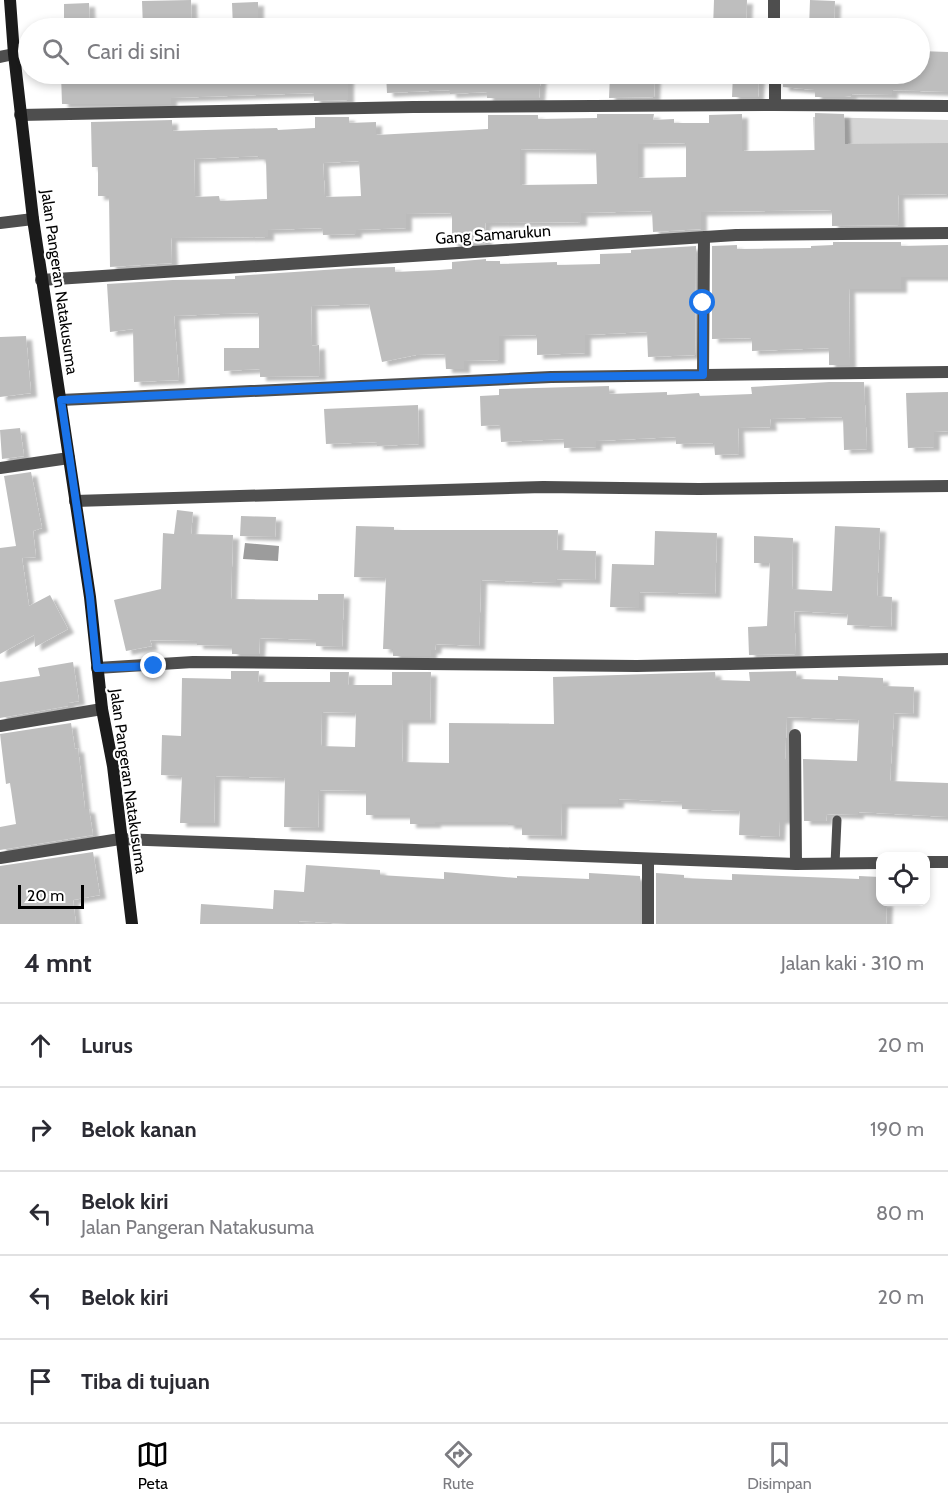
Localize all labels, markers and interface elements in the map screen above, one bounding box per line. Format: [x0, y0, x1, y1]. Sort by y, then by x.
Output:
search box [18, 18, 930, 84]
icon: search [39, 35, 72, 68]
text: Cari di sini [87, 38, 180, 65]
street label: Jalan Pangeran Natakusuma [37, 187, 82, 376]
street label: Gang Samarukun [435, 221, 551, 248]
route start [689, 289, 715, 315]
route end [140, 652, 166, 678]
street label: Jalan Pangeran Natakusuma [106, 686, 151, 875]
map controls [876, 852, 930, 906]
button: locate [876, 852, 930, 906]
scale bar [18, 882, 84, 910]
text: 20 m [27, 886, 64, 905]
text: 4 mnt [24, 947, 92, 979]
text: Jalan kaki · 310 m [781, 951, 924, 975]
icon: ahead [24, 1029, 57, 1062]
text: Lurus [81, 1032, 133, 1059]
text: 20 m [878, 1033, 924, 1057]
icon: right [24, 1113, 57, 1146]
text: Belok kanan [81, 1116, 197, 1143]
text: 190 m [870, 1117, 924, 1141]
text: Belok kiri [81, 1188, 168, 1215]
icon: left [24, 1197, 57, 1230]
text: 80 m [876, 1201, 924, 1225]
text: Jalan Pangeran Natakusuma [81, 1215, 314, 1239]
icon: left [24, 1281, 57, 1314]
text: Belok kiri [81, 1284, 168, 1311]
text: 20 m [878, 1285, 924, 1309]
icon: arrive [24, 1365, 57, 1398]
text: Tiba di tujuan [81, 1368, 210, 1395]
tab: Peta [136, 1438, 169, 1493]
tab: Rute [442, 1438, 475, 1493]
tab: Disimpan [747, 1438, 812, 1493]

